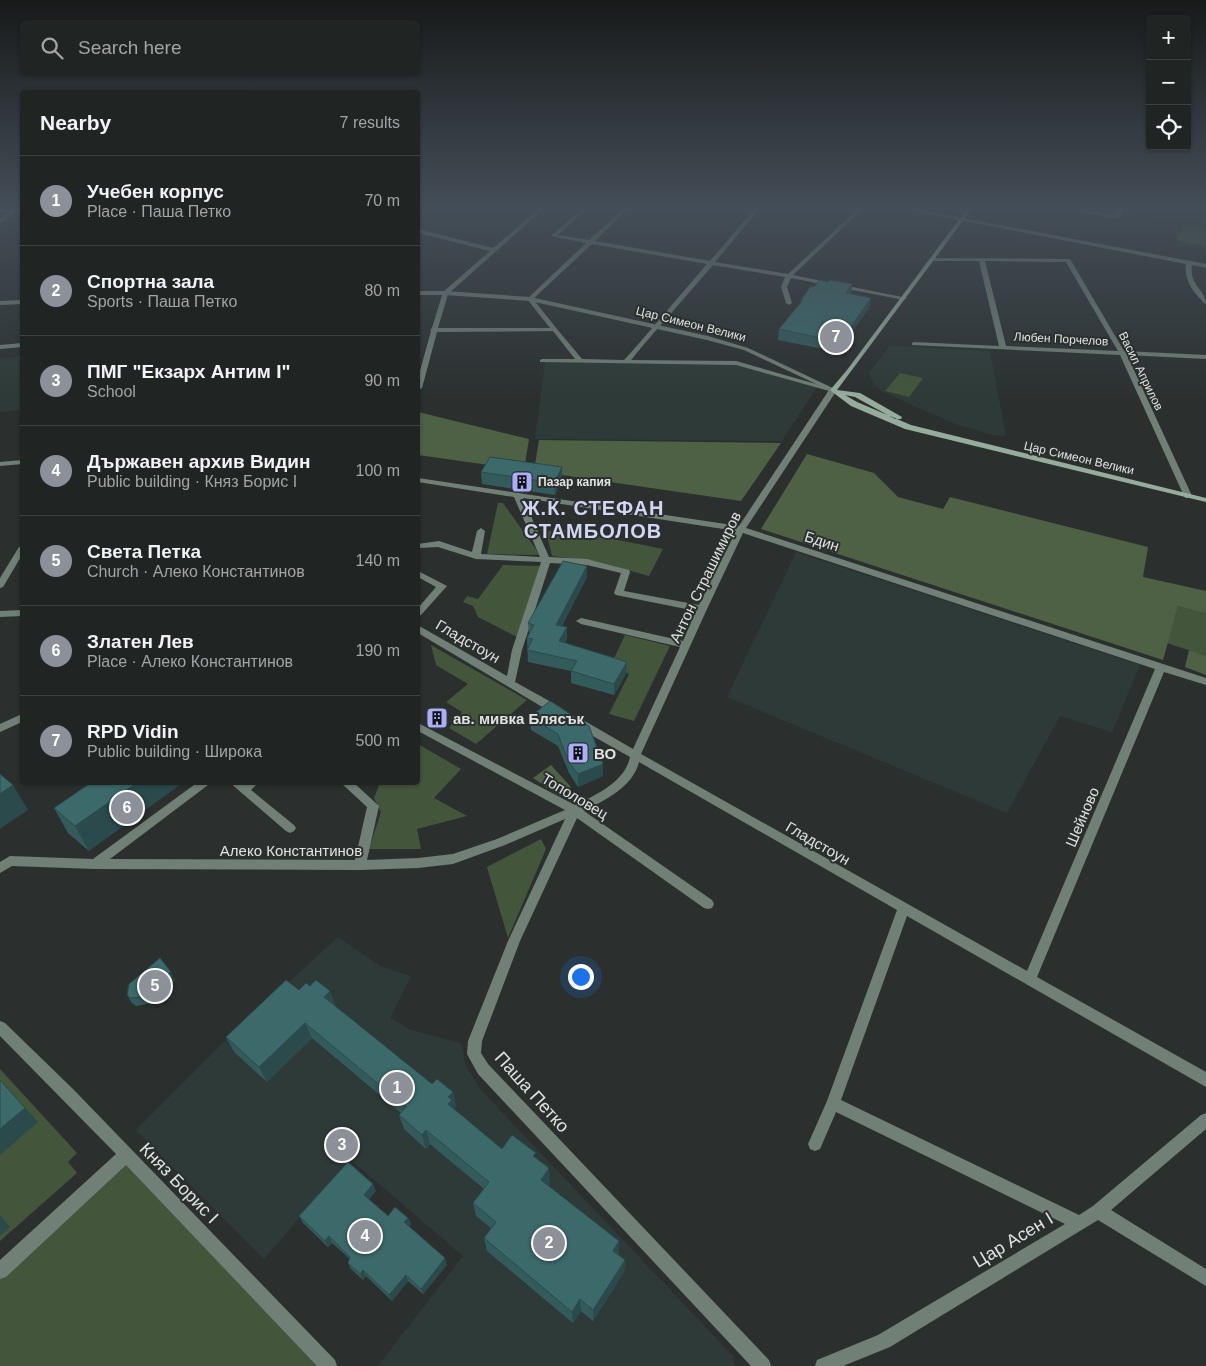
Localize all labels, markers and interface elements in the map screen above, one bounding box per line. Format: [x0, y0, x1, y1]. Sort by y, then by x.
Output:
map controls [1146, 15, 1191, 150]
button: + [1146, 15, 1191, 60]
search box [20, 20, 420, 75]
icon: search [38, 34, 66, 62]
text: Search here [78, 37, 182, 58]
button: − [1146, 60, 1191, 105]
button: locate [1146, 105, 1191, 150]
text: Nearby [40, 111, 111, 134]
text: 7 results [340, 114, 400, 131]
text: Учебен корпус [87, 181, 224, 202]
text: 1 [52, 192, 60, 209]
text: 70 m [364, 192, 400, 209]
text: Place · Паша Петко [87, 203, 231, 220]
text: Спортна зала [87, 271, 214, 292]
text: 2 [52, 282, 60, 299]
text: 80 m [364, 282, 400, 299]
text: Sports · Паша Петко [87, 293, 237, 310]
street label: Цар Симеон Велики [635, 304, 747, 344]
pin: 7 [820, 318, 852, 356]
street label: Васил Априлов [1116, 329, 1166, 413]
street label: Любен Порчелов [1013, 330, 1109, 348]
text: ПМГ "Екзарх Антим I" [87, 361, 291, 382]
text: 3 [52, 372, 60, 389]
text: 90 m [364, 372, 400, 389]
text: School [87, 383, 136, 400]
street label: Цар Симеон Велики [1023, 439, 1135, 477]
text: Държавен архив Видин [87, 451, 311, 472]
text: 4 [52, 462, 60, 479]
text: 100 m [356, 462, 400, 479]
building icon: Пазар капия [510, 470, 534, 494]
text: Public building · Княз Борис I [87, 473, 297, 490]
place label: Пазар капия [538, 475, 611, 489]
district label: Ж.К. СТЕФАН СТАМБОЛОВ [521, 497, 664, 542]
street label: Антон Страшимиров [666, 509, 744, 645]
street label: Бдин [803, 527, 841, 555]
text: Света Петка [87, 541, 201, 562]
text: 5 [52, 552, 60, 569]
text: 140 m [356, 552, 400, 569]
text: Church · Алеко Константинов [87, 563, 305, 580]
street label: Гладстоун [433, 616, 503, 666]
text: Златен Лев [87, 631, 194, 652]
text: 6 [52, 642, 60, 659]
text: 190 m [356, 642, 400, 659]
text: Place · Алеко Константинов [87, 653, 293, 670]
building icon: ав. мивка Блясък [425, 706, 449, 730]
place label: ав. мивка Блясък [453, 710, 585, 727]
text: RPD Vidin [87, 721, 179, 742]
text: 7 [52, 732, 60, 749]
text: 500 m [356, 732, 400, 749]
building icon: ВО [566, 741, 590, 765]
text: Public building · Широка [87, 743, 262, 760]
place label: ВО [594, 745, 616, 762]
street label: Тополовец [539, 770, 612, 823]
street label: Шейново [1062, 785, 1102, 849]
pin: 6 [111, 789, 143, 827]
street label: Гладстоун [783, 818, 853, 868]
street label: Алеко Константинов [220, 842, 362, 859]
your location [568, 964, 594, 990]
pin: 5 [139, 967, 171, 1005]
street label: Паша Петко [491, 1048, 573, 1136]
pin: 1 [381, 1069, 413, 1107]
pin: 3 [326, 1126, 358, 1164]
street label: Княз Борис I [136, 1139, 222, 1227]
street label: Цар Асен I [969, 1208, 1057, 1272]
pin: 4 [349, 1217, 381, 1255]
pin: 2 [533, 1224, 565, 1262]

